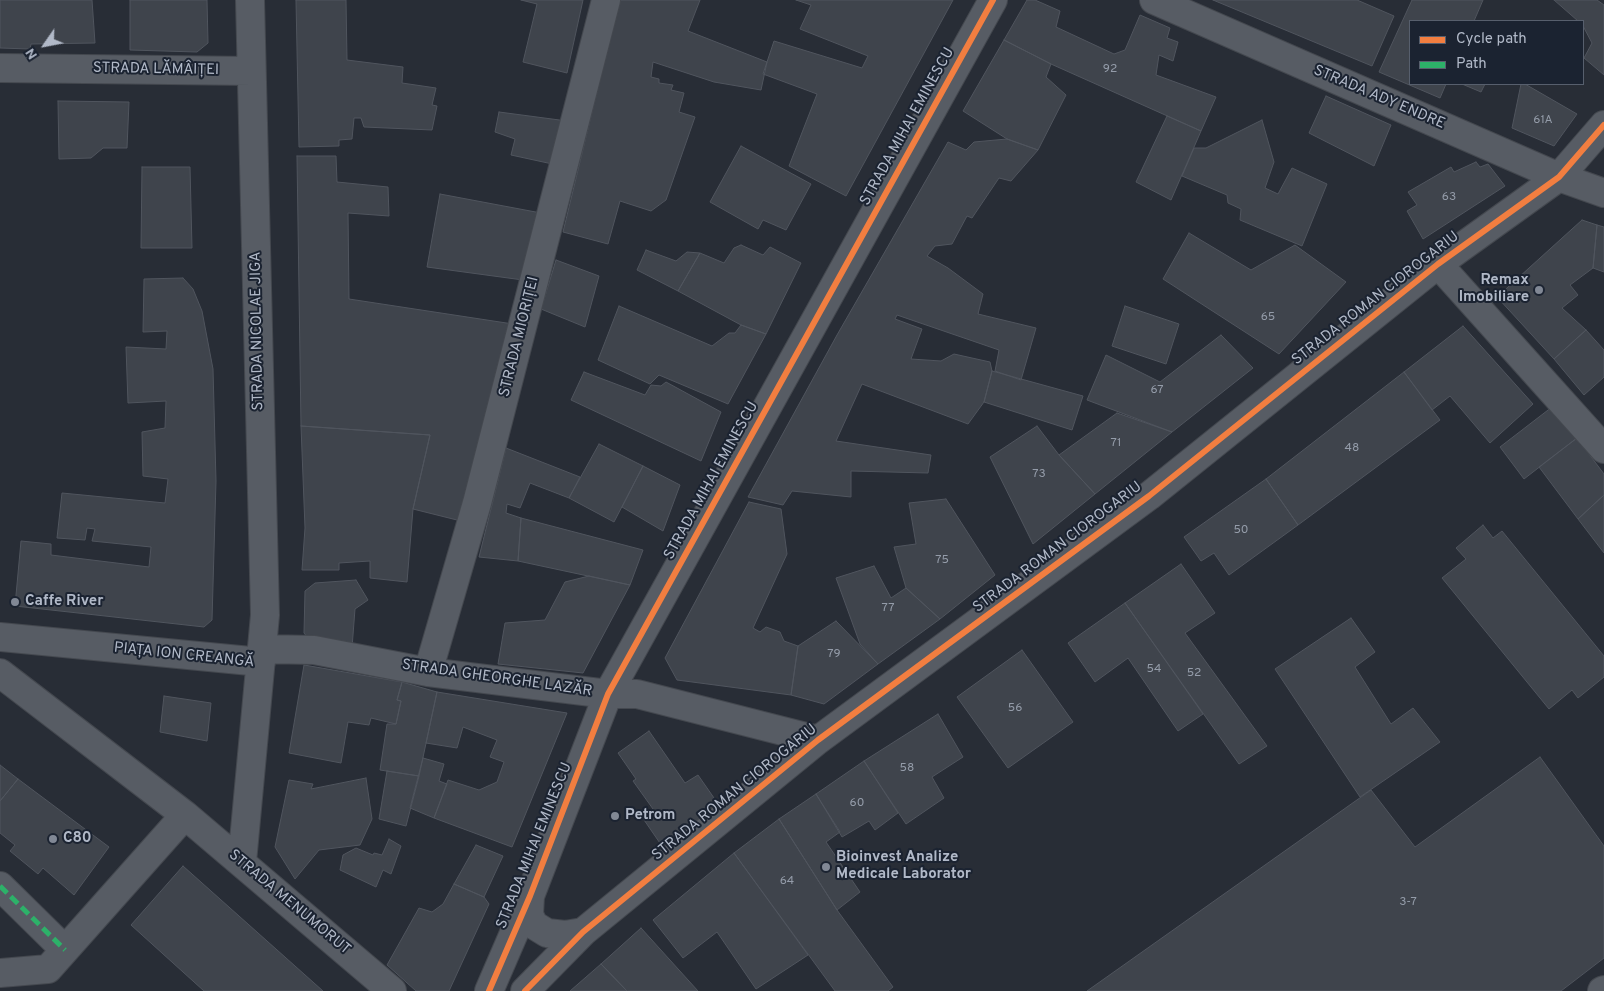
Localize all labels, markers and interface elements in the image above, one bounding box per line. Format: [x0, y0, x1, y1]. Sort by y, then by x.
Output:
north arrow [20, 20, 70, 70]
legend [1409, 20, 1584, 85]
text: Cycle path [1456, 30, 1527, 49]
text: N [22, 45, 42, 62]
street label: STRADA MIHAI EMINESCU [857, 45, 959, 209]
text: Path [1456, 55, 1487, 74]
street label: STRADA LĂMÂIȚEI [93, 60, 219, 80]
street label: STRADA ADY ENDRE [1310, 62, 1448, 134]
house number: 92 [1103, 63, 1117, 77]
house number: 61A [1533, 114, 1553, 128]
house number: 63 [1442, 191, 1456, 205]
street label: STRADA ROMAN CIOROGARIU [1289, 228, 1463, 370]
street label: STRADA NICOLAE JIGA [248, 251, 268, 411]
place label: Remax Imobiliare [1459, 272, 1529, 307]
street label: STRADA MIORIȚEI [496, 275, 544, 399]
marker: Remax Imobiliare [1533, 284, 1545, 296]
house number: 65 [1261, 311, 1275, 325]
house number: 67 [1150, 384, 1164, 398]
street label: STRADA MIHAI EMINESCU [661, 399, 763, 563]
house number: 71 [1111, 437, 1121, 451]
house number: 48 [1345, 442, 1359, 456]
house number: 73 [1032, 468, 1046, 482]
street label: STRADA ROMAN CIOROGARIU [970, 479, 1146, 617]
house number: 50 [1233, 524, 1249, 538]
house number: 75 [935, 554, 949, 568]
place label: Caffe River [25, 593, 104, 611]
marker: Caffe River [9, 596, 21, 608]
house number: 77 [882, 602, 894, 616]
street label: PIAȚA ION CREANGĂ [113, 640, 255, 672]
house number: 79 [827, 648, 841, 662]
street label: STRADA GHEORGHE LAZĂR [401, 657, 593, 701]
house number: 54 [1146, 663, 1162, 677]
house number: 52 [1187, 667, 1201, 681]
house number: 56 [1008, 702, 1022, 716]
street label: STRADA ROMAN CIOROGARIU [649, 721, 821, 865]
street label: STRADA MIHAI EMINESCU [493, 760, 577, 932]
house number: 58 [900, 762, 914, 776]
house number: 60 [850, 797, 864, 811]
place label: Petrom [625, 807, 675, 825]
marker: Petrom [609, 810, 621, 822]
place label: C80 [63, 830, 92, 848]
marker: C80 [47, 833, 59, 845]
street label: STRADA MENUMORUT [224, 847, 354, 959]
place label: Bioinvest Analize Medicale Laborator [836, 849, 971, 884]
marker: Bioinvest Analize Medicale Laborator [820, 861, 832, 873]
house number: 64 [780, 875, 794, 889]
house number: 3-7 [1399, 896, 1417, 910]

